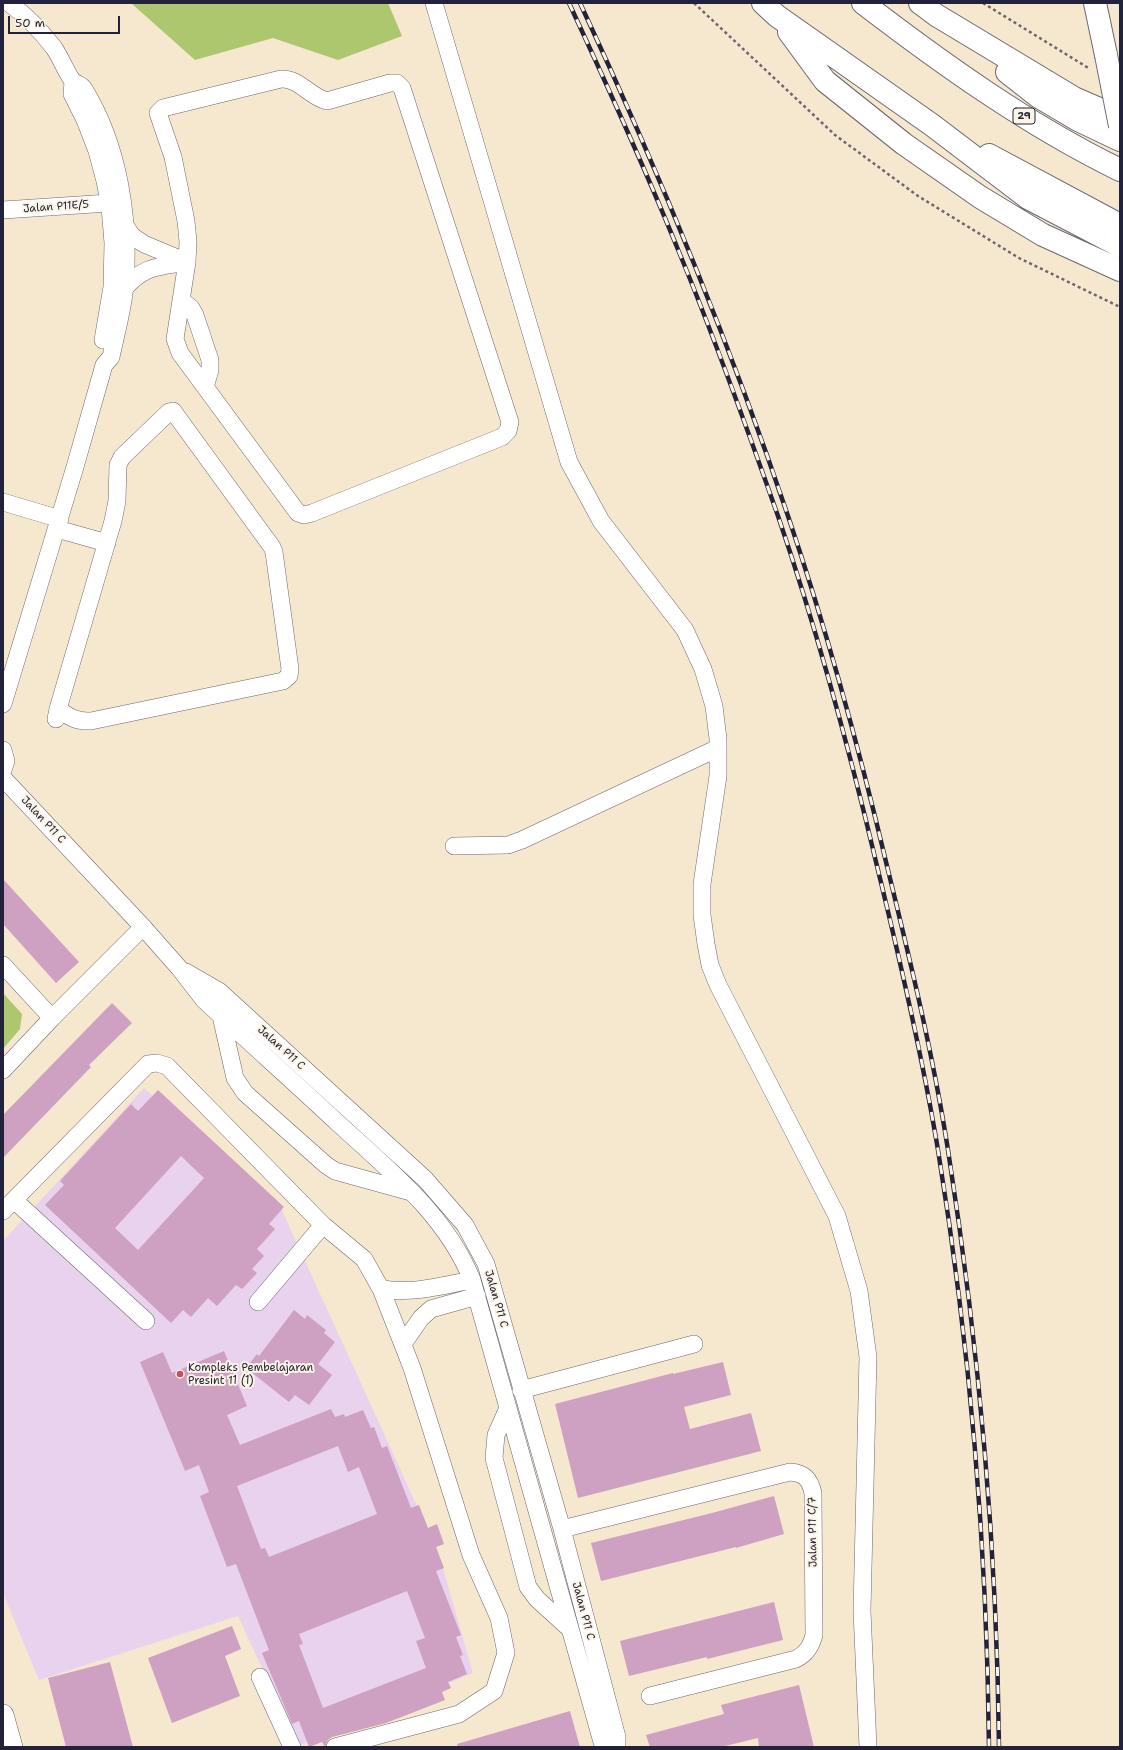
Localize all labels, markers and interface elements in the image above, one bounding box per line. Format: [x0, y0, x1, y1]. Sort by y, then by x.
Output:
scale bar [10, 8, 122, 34]
text: 50 m [15, 15, 45, 31]
road number: 29 [1013, 108, 1035, 124]
street label: Jalan P11E/5 [22, 198, 90, 216]
street label: Jalan P11 C [18, 794, 68, 846]
street label: Jalan P11 C [255, 1023, 307, 1073]
street label: Jalan P11 C [481, 1269, 511, 1329]
place label: Kompleks Pembelajaran Presint 11 (1) [188, 1361, 313, 1387]
marker: Kompleks Pembelajaran Presint 11 (1) [175, 1369, 185, 1379]
street label: Jalan P11 C/7 [806, 1496, 820, 1568]
street label: Jalan P11 C [569, 1581, 597, 1641]

